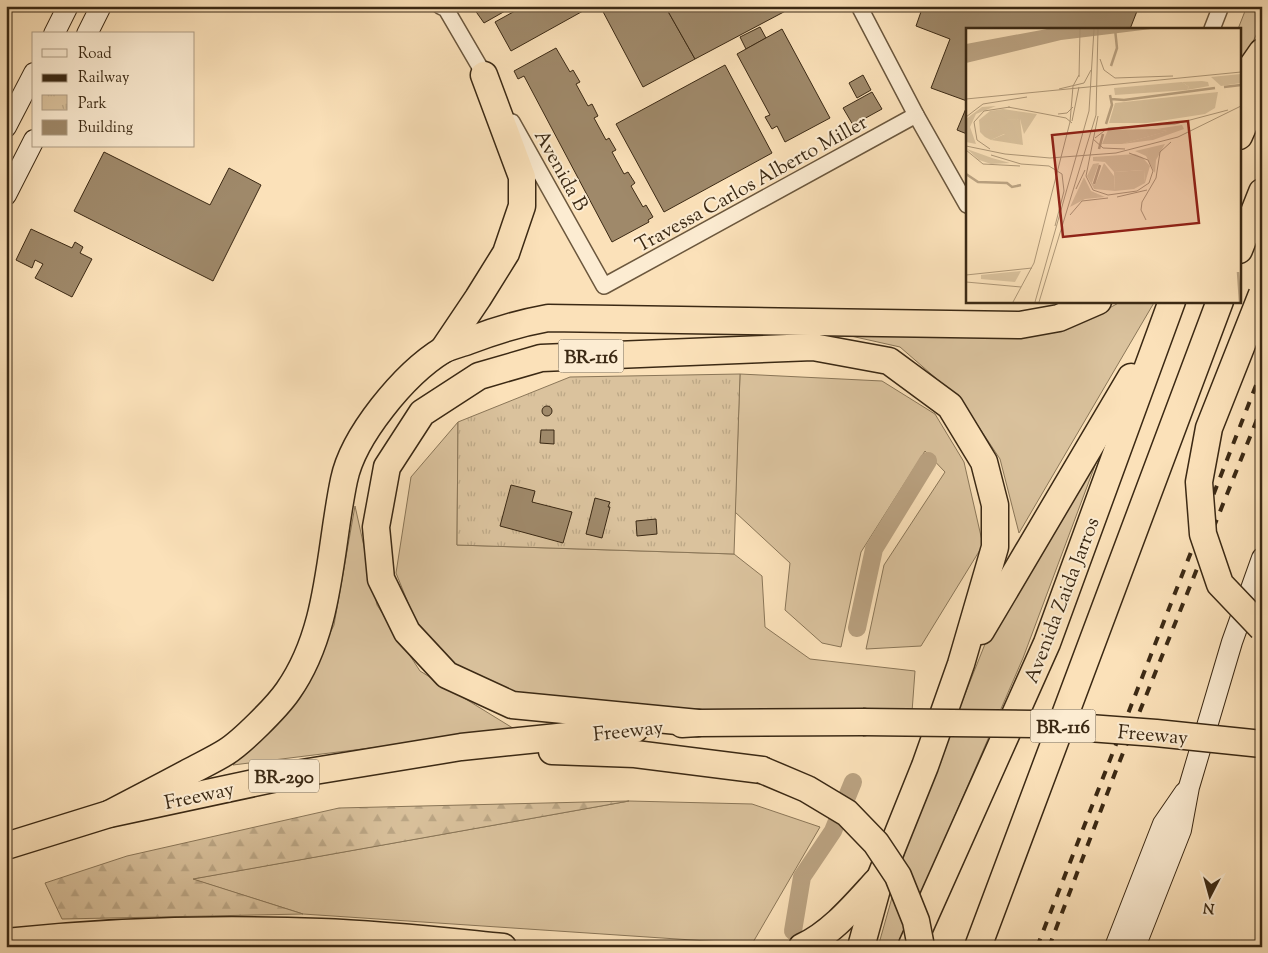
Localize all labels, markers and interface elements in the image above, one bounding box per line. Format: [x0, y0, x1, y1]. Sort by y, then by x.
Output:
inset map [966, 28, 1240, 302]
legend [32, 32, 195, 148]
text: Road [78, 44, 112, 65]
text: Railway [78, 68, 130, 89]
text: Park [78, 94, 107, 115]
street label: Travessa Carlos Alberto Miller [631, 109, 874, 261]
text: Building [78, 118, 133, 139]
street label: Avenida B [526, 125, 594, 218]
road number: BR-116 [558, 340, 624, 372]
street label: Avenida Zaida Jarros [1018, 513, 1108, 688]
road number: BR-116 [1030, 709, 1096, 742]
street label: Freeway [592, 714, 665, 751]
street label: Freeway [1116, 719, 1189, 754]
road number: BR-290 [249, 759, 319, 792]
street label: Freeway [162, 776, 237, 819]
north arrow [1186, 870, 1236, 920]
text: N [1202, 896, 1215, 917]

